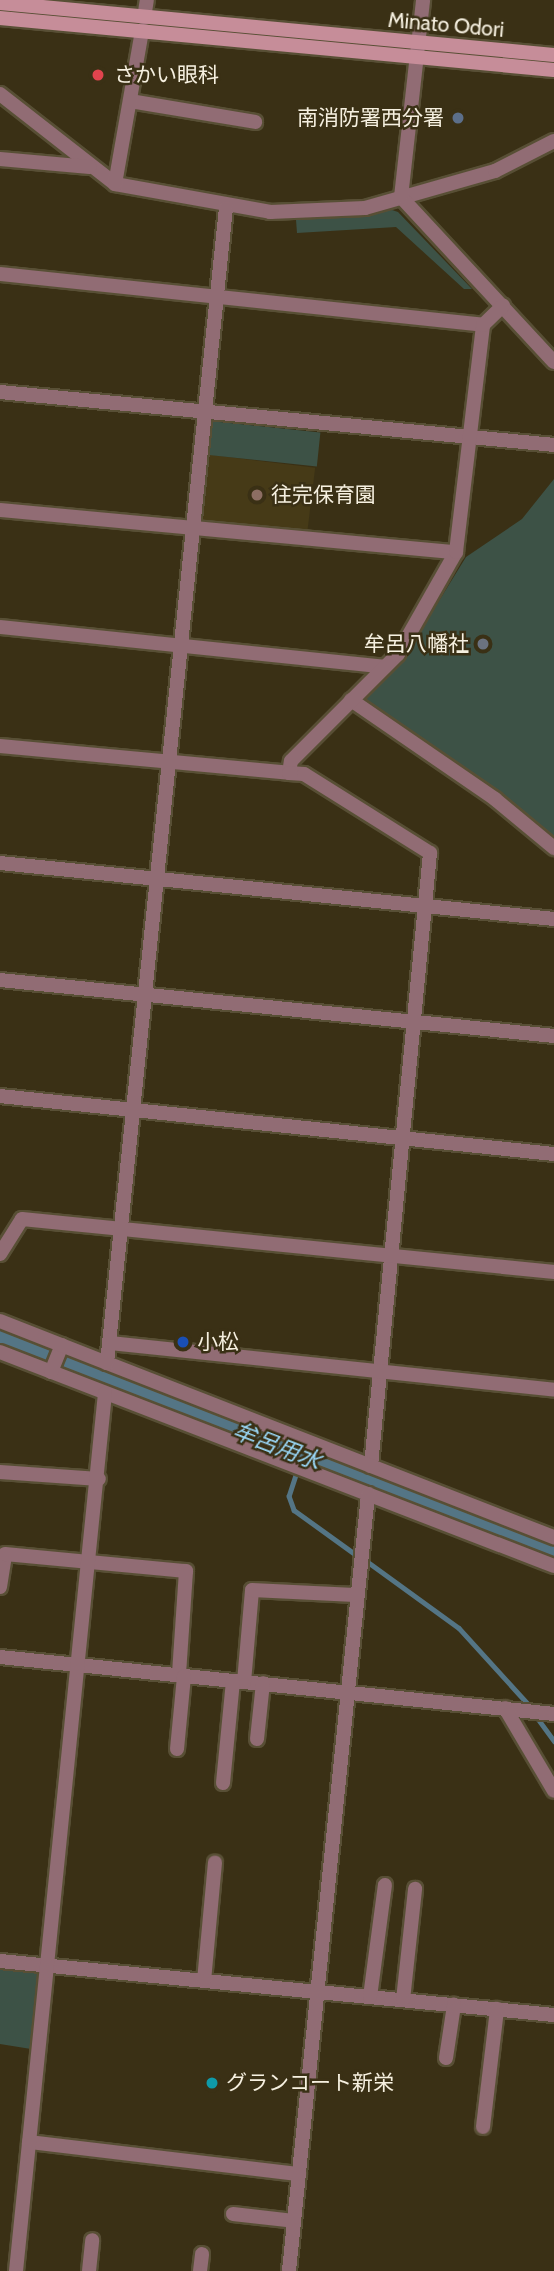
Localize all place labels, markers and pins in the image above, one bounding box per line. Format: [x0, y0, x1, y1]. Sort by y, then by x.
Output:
place label: さかい眼科 [114, 62, 219, 88]
marker: さかい眼科 [88, 65, 108, 85]
place label: 南消防署西分署 [297, 105, 444, 131]
marker: 南消防署西分署 [450, 110, 466, 126]
place label: 往完保育園 [271, 482, 376, 508]
marker: 往完保育園 [249, 487, 265, 503]
place label: 牟呂八幡社 [364, 631, 469, 657]
marker: 牟呂八幡社 [475, 636, 491, 652]
place label: 小松 [197, 1329, 239, 1355]
marker: 小松 [175, 1334, 191, 1350]
place label: グランコート新栄 [226, 2070, 394, 2096]
marker: グランコート新栄 [204, 2075, 220, 2091]

